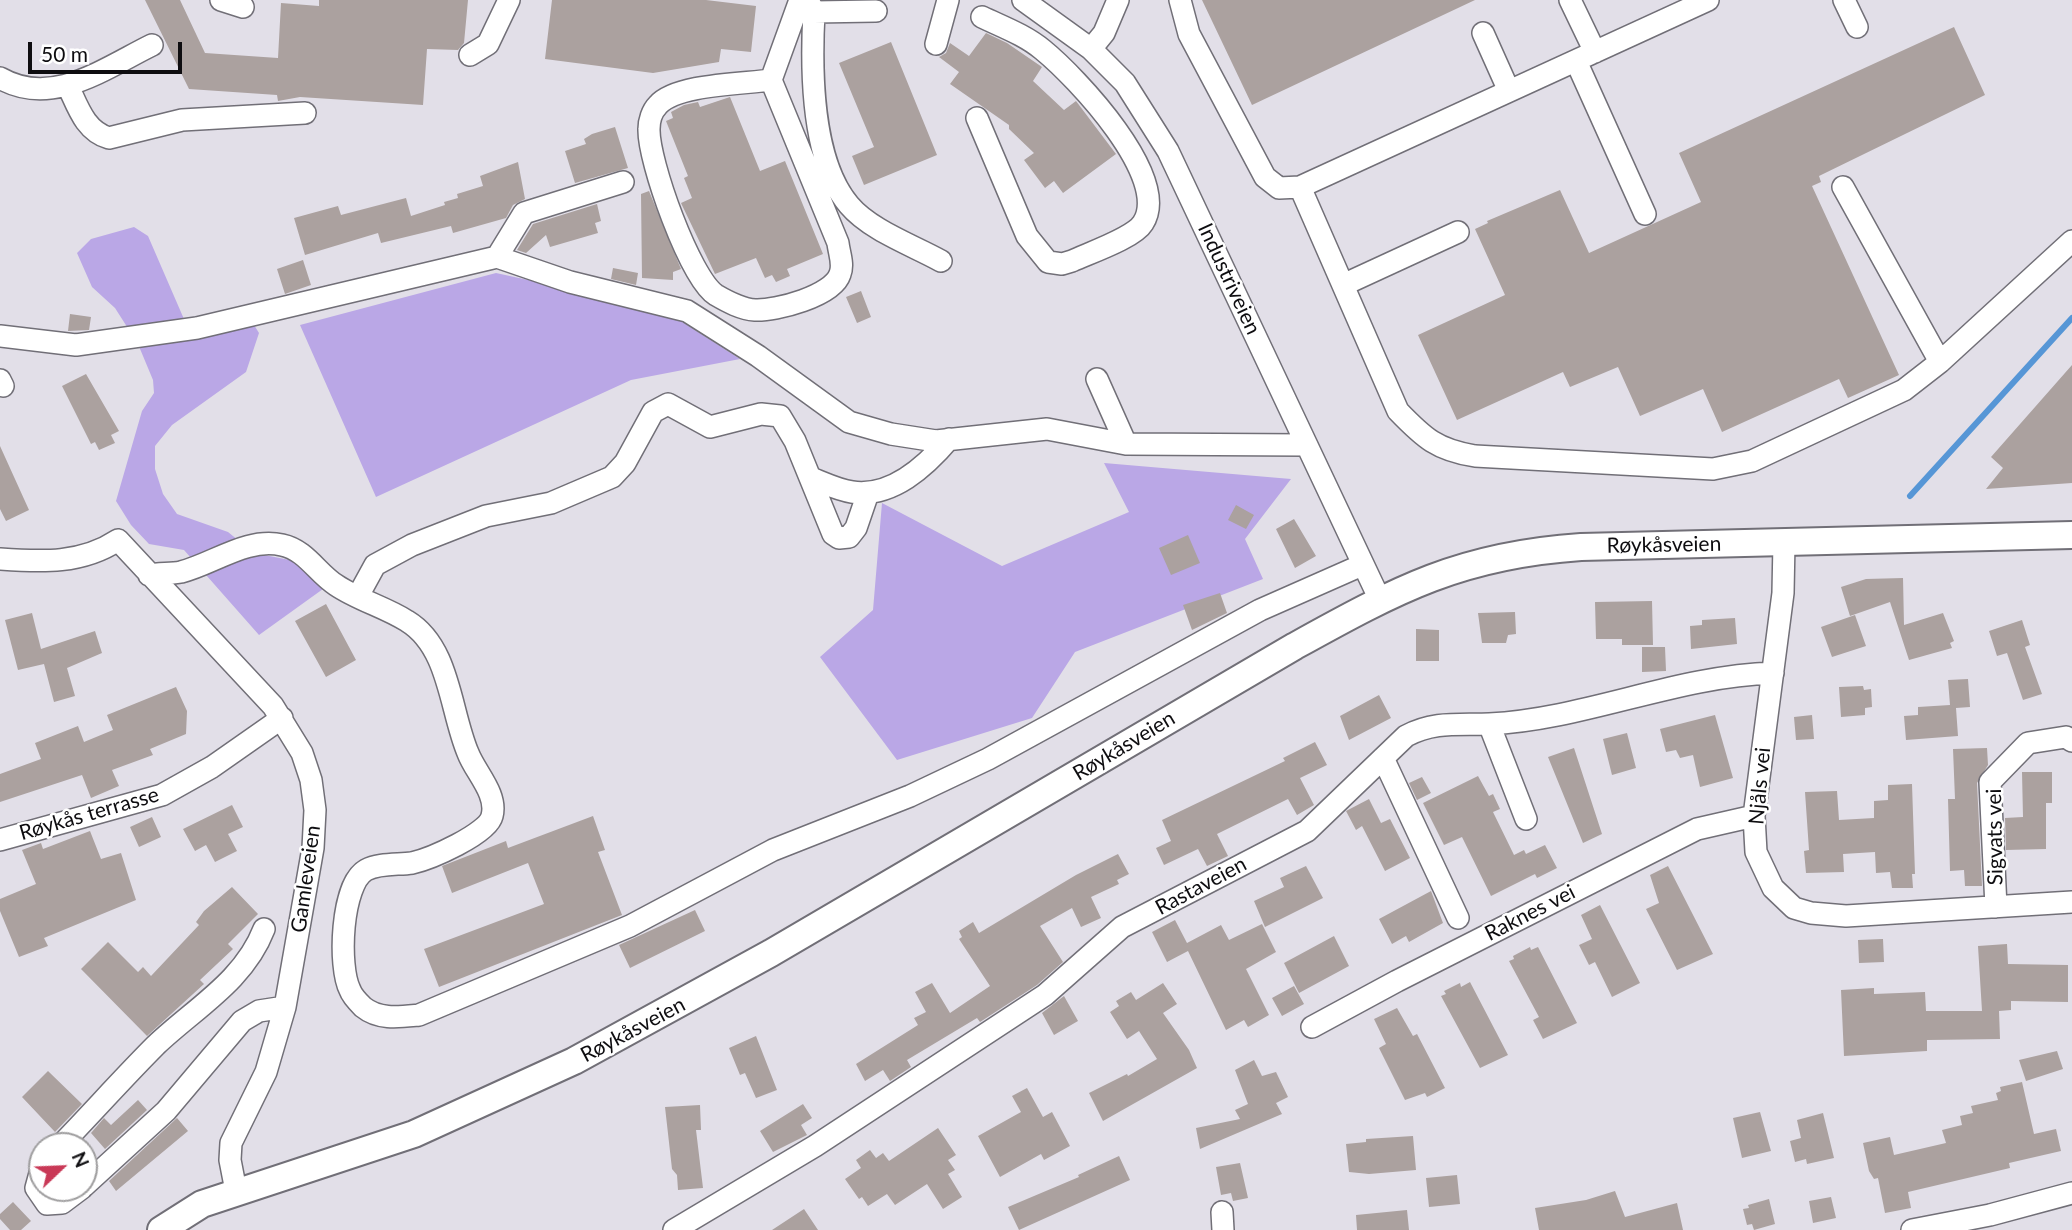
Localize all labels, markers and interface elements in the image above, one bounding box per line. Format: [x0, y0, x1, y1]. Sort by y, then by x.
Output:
scale bar [32, 28, 186, 72]
text: 50 m [41, 41, 88, 66]
street label: Industriveien [1192, 219, 1266, 339]
street label: Røykåsveien [1607, 531, 1721, 559]
street label: Røykåsveien [1068, 706, 1180, 786]
street label: Njåls vei [1744, 746, 1776, 826]
street label: Røykås terrasse [16, 782, 162, 846]
street label: Sigvats vei [1982, 788, 2008, 886]
street label: Gamleveien [286, 824, 326, 934]
street label: Rastaveien [1151, 851, 1251, 921]
street label: Raknes vei [1481, 880, 1579, 946]
street label: Røykåsveien [577, 992, 689, 1068]
north arrow [28, 1132, 98, 1202]
text: N [68, 1148, 94, 1171]

